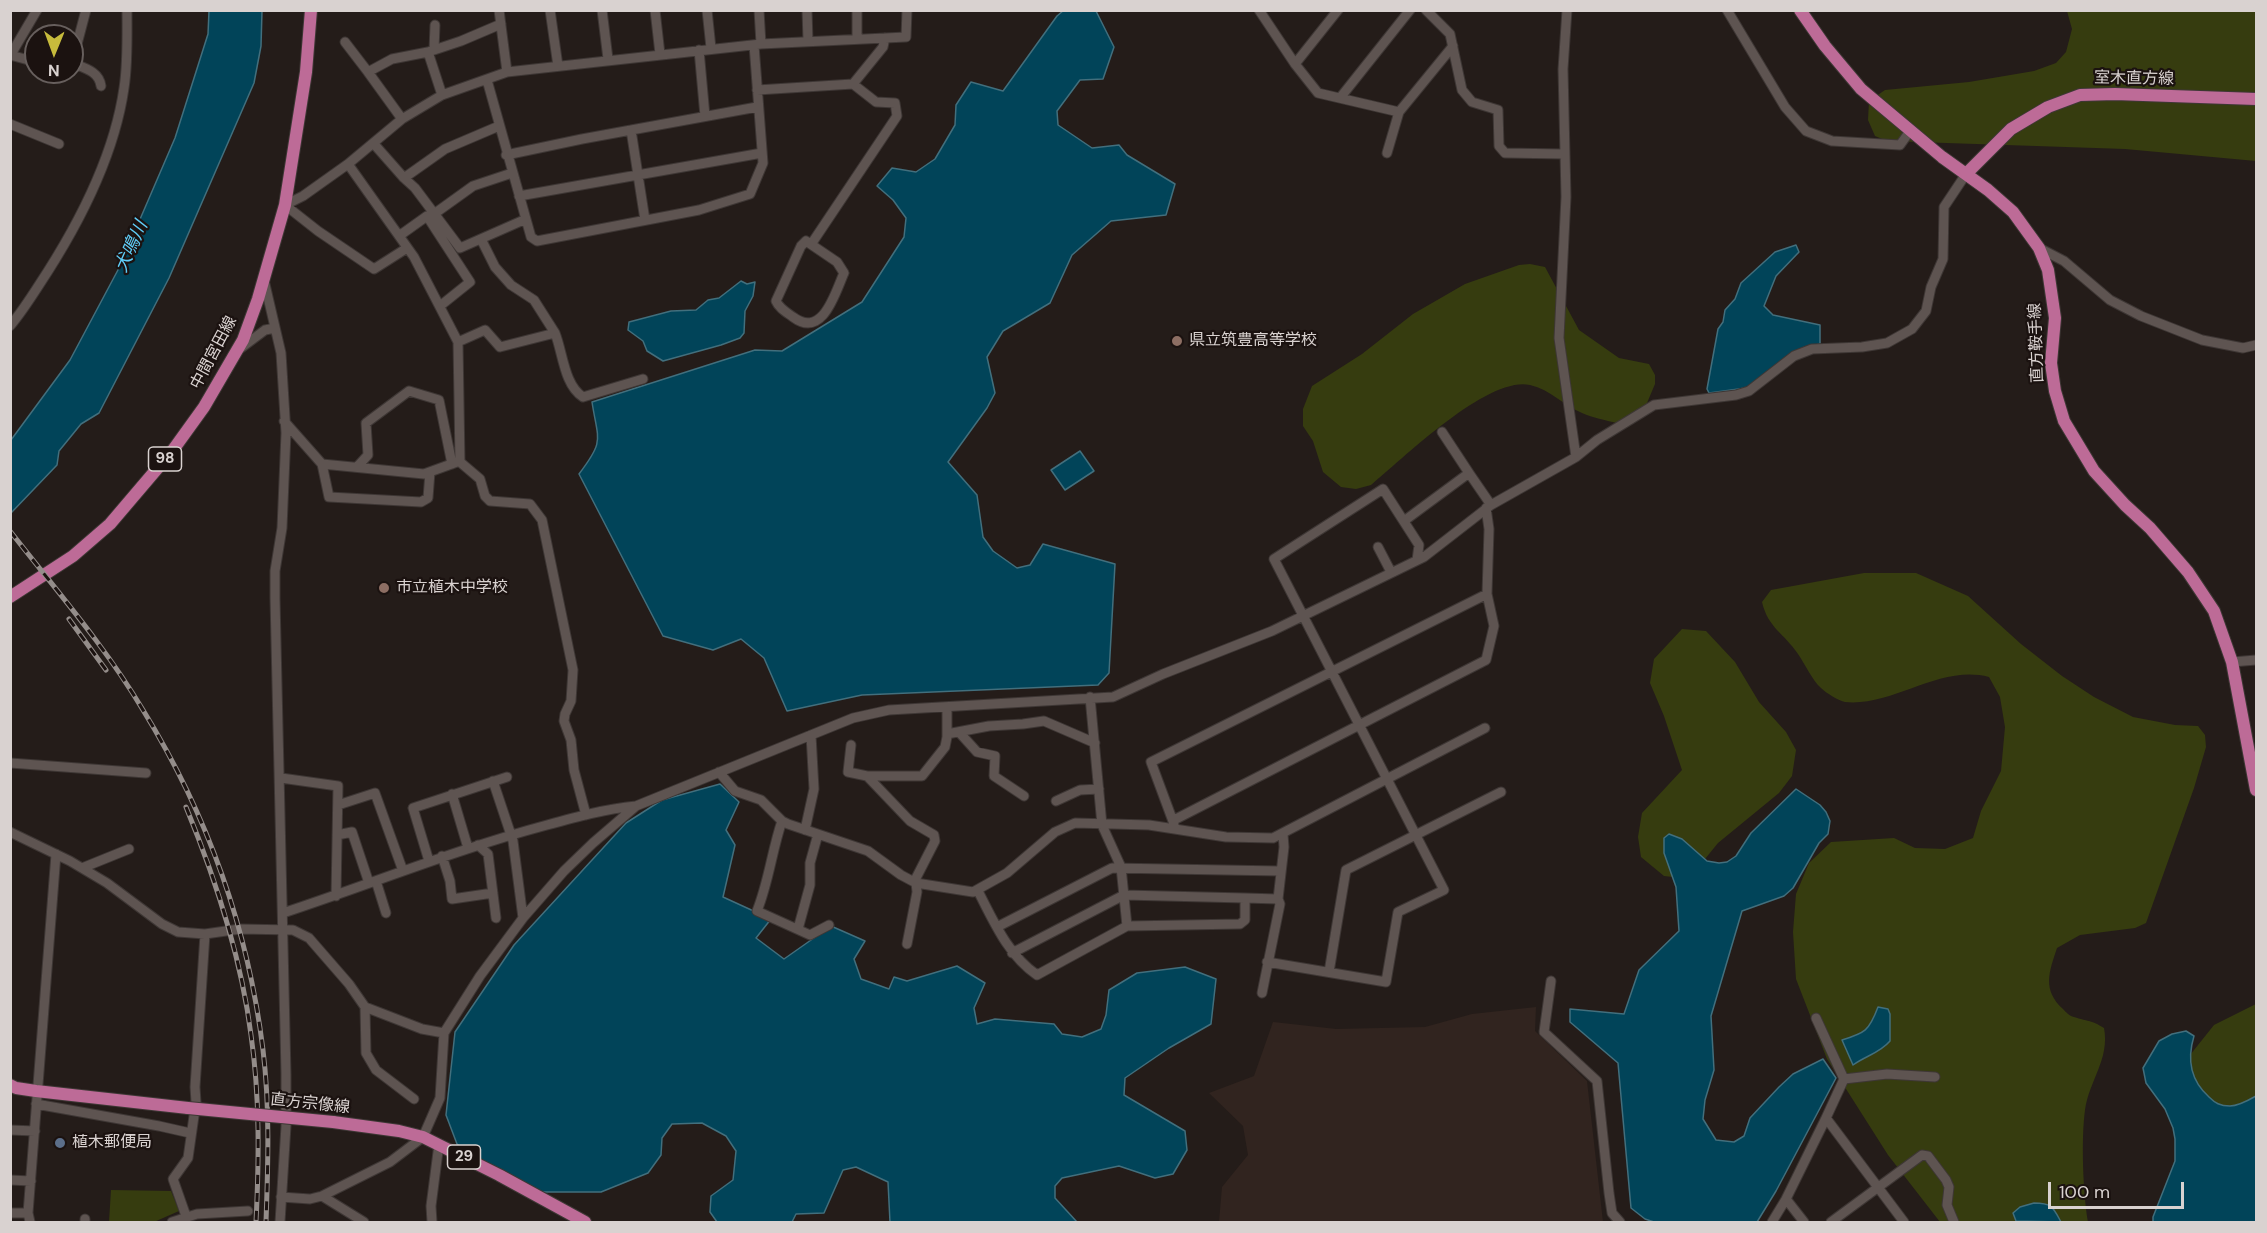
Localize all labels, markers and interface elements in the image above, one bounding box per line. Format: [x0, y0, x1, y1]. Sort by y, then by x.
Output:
north arrow [24, 24, 84, 84]
text: N [48, 60, 60, 81]
street label: 室木直方線 [2094, 69, 2174, 89]
water label: 犬鳴川 [111, 218, 153, 276]
street label: 直方鞍手線 [2026, 303, 2048, 383]
street label: 中間宮田線 [187, 313, 241, 393]
place label: 県立筑豊高等学校 [1189, 331, 1317, 351]
marker: 県立筑豊高等学校 [1170, 334, 1184, 348]
road number: 98 [148, 447, 182, 471]
place label: 市立植木中学校 [396, 578, 508, 598]
marker: 市立植木中学校 [377, 581, 391, 595]
street label: 直方宗像線 [269, 1090, 351, 1118]
place label: 植木郵便局 [72, 1133, 152, 1153]
marker: 植木郵便局 [53, 1136, 67, 1150]
road number: 29 [448, 1145, 480, 1169]
scale bar [2051, 1170, 2188, 1208]
text: 100 m [2059, 1180, 2110, 1204]

